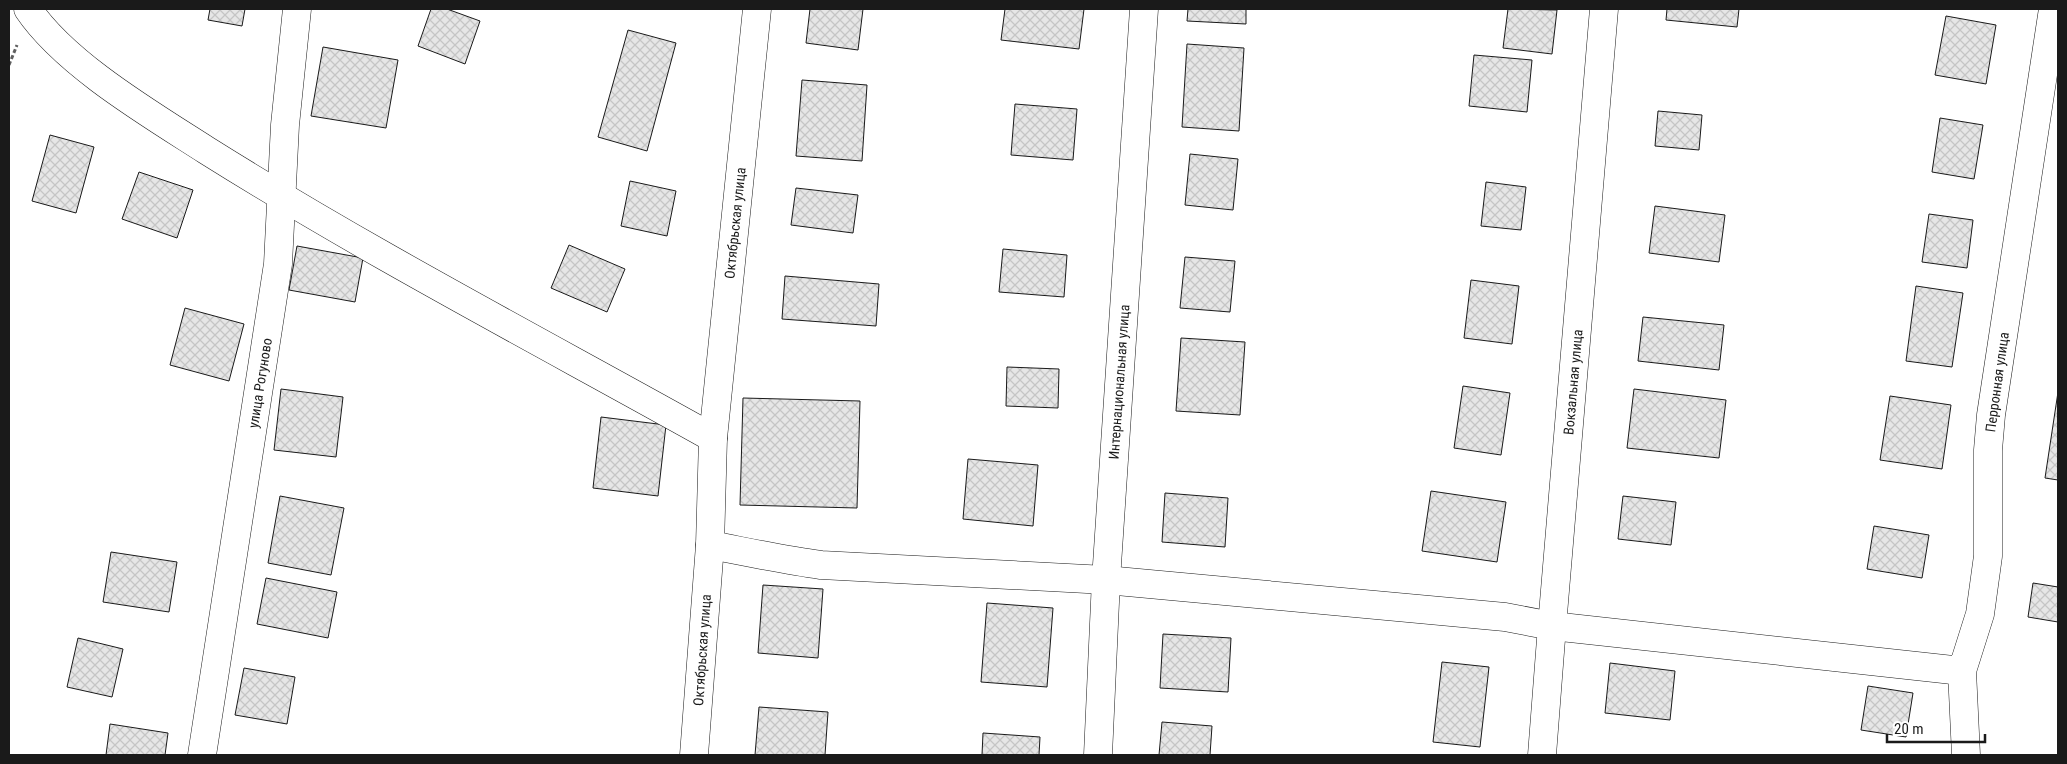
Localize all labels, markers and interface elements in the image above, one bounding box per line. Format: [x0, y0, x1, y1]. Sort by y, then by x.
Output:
street label: Октябрьская улица [721, 167, 749, 279]
street label: Интернациональная улица [1106, 304, 1132, 460]
street label: Вокзальная улица [1560, 329, 1586, 435]
street label: Перронная улица [1982, 331, 2012, 433]
street label: улица Рогуново [245, 337, 275, 429]
street label: Октябрьская улица [690, 594, 714, 706]
scale bar [1887, 712, 1984, 744]
text: 20 m [1894, 720, 1924, 738]

